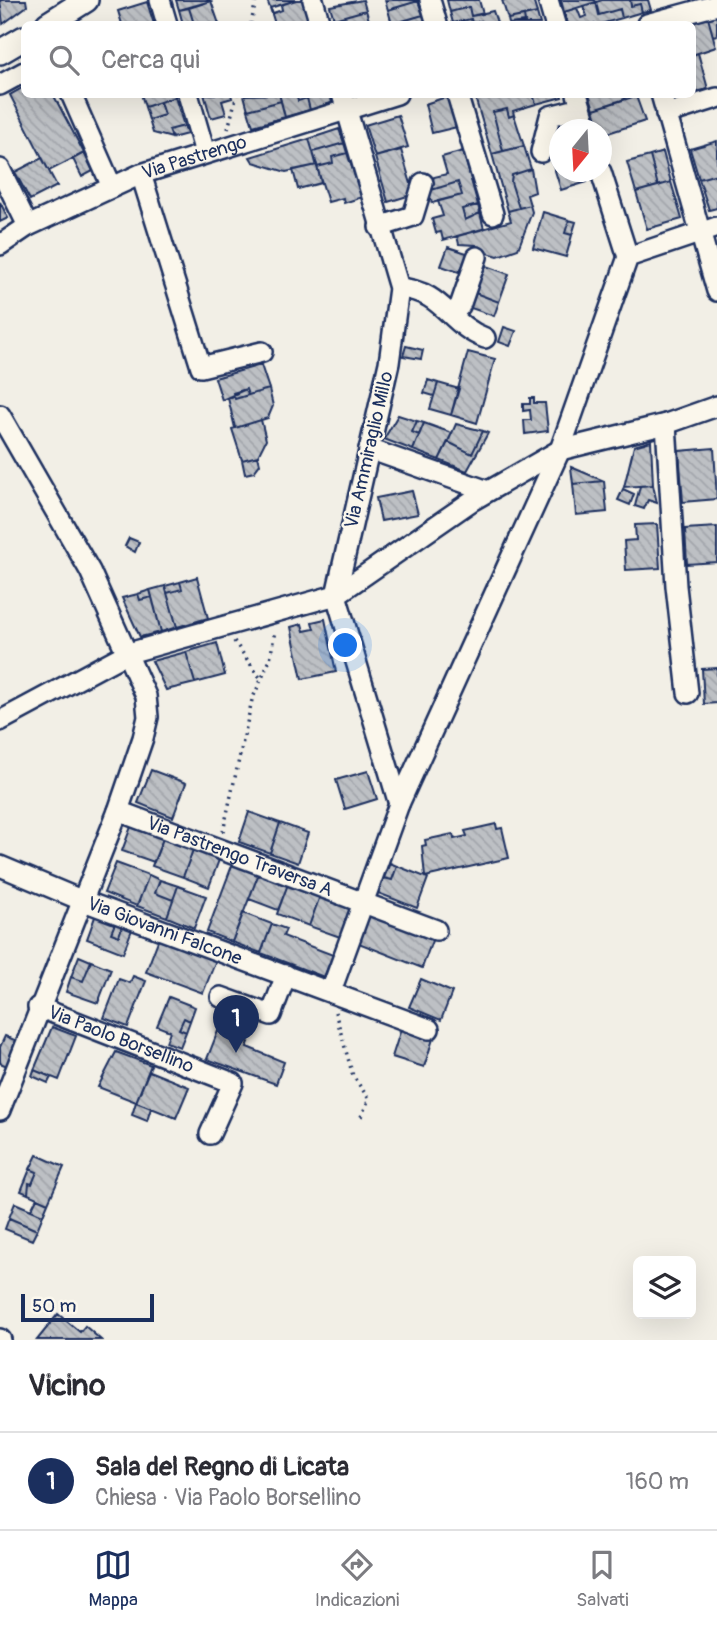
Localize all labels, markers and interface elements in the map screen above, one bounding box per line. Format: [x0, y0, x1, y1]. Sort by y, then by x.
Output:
search box [21, 21, 696, 98]
icon: search [45, 41, 83, 79]
text: Cerca qui [101, 44, 200, 76]
north arrow [549, 119, 612, 182]
street label: Via Pastrengo [139, 130, 250, 185]
street label: Via Ammiraglio Millo [339, 369, 399, 531]
your location [328, 628, 362, 662]
street label: Via Pastrengo Traversa A [143, 811, 336, 902]
street label: Via Giovanni Falcone [84, 891, 246, 971]
pin: 1 [213, 995, 259, 1053]
street label: Via Paolo Borsellino [45, 1000, 197, 1079]
map controls [633, 1256, 696, 1319]
button: layers [633, 1256, 696, 1319]
scale bar [21, 1291, 154, 1323]
text: 50 m [32, 1294, 76, 1318]
text: Vicino [28, 1367, 105, 1404]
text: Sala del Regno di Licata [95, 1451, 349, 1483]
text: 1 [47, 1467, 56, 1496]
text: 160 m [625, 1467, 689, 1496]
text: Chiesa · Via Paolo Borsellino [95, 1483, 361, 1512]
tab: Mappa [88, 1546, 138, 1612]
tab: Indicazioni [315, 1546, 399, 1612]
tab: Salvati [576, 1546, 629, 1612]

